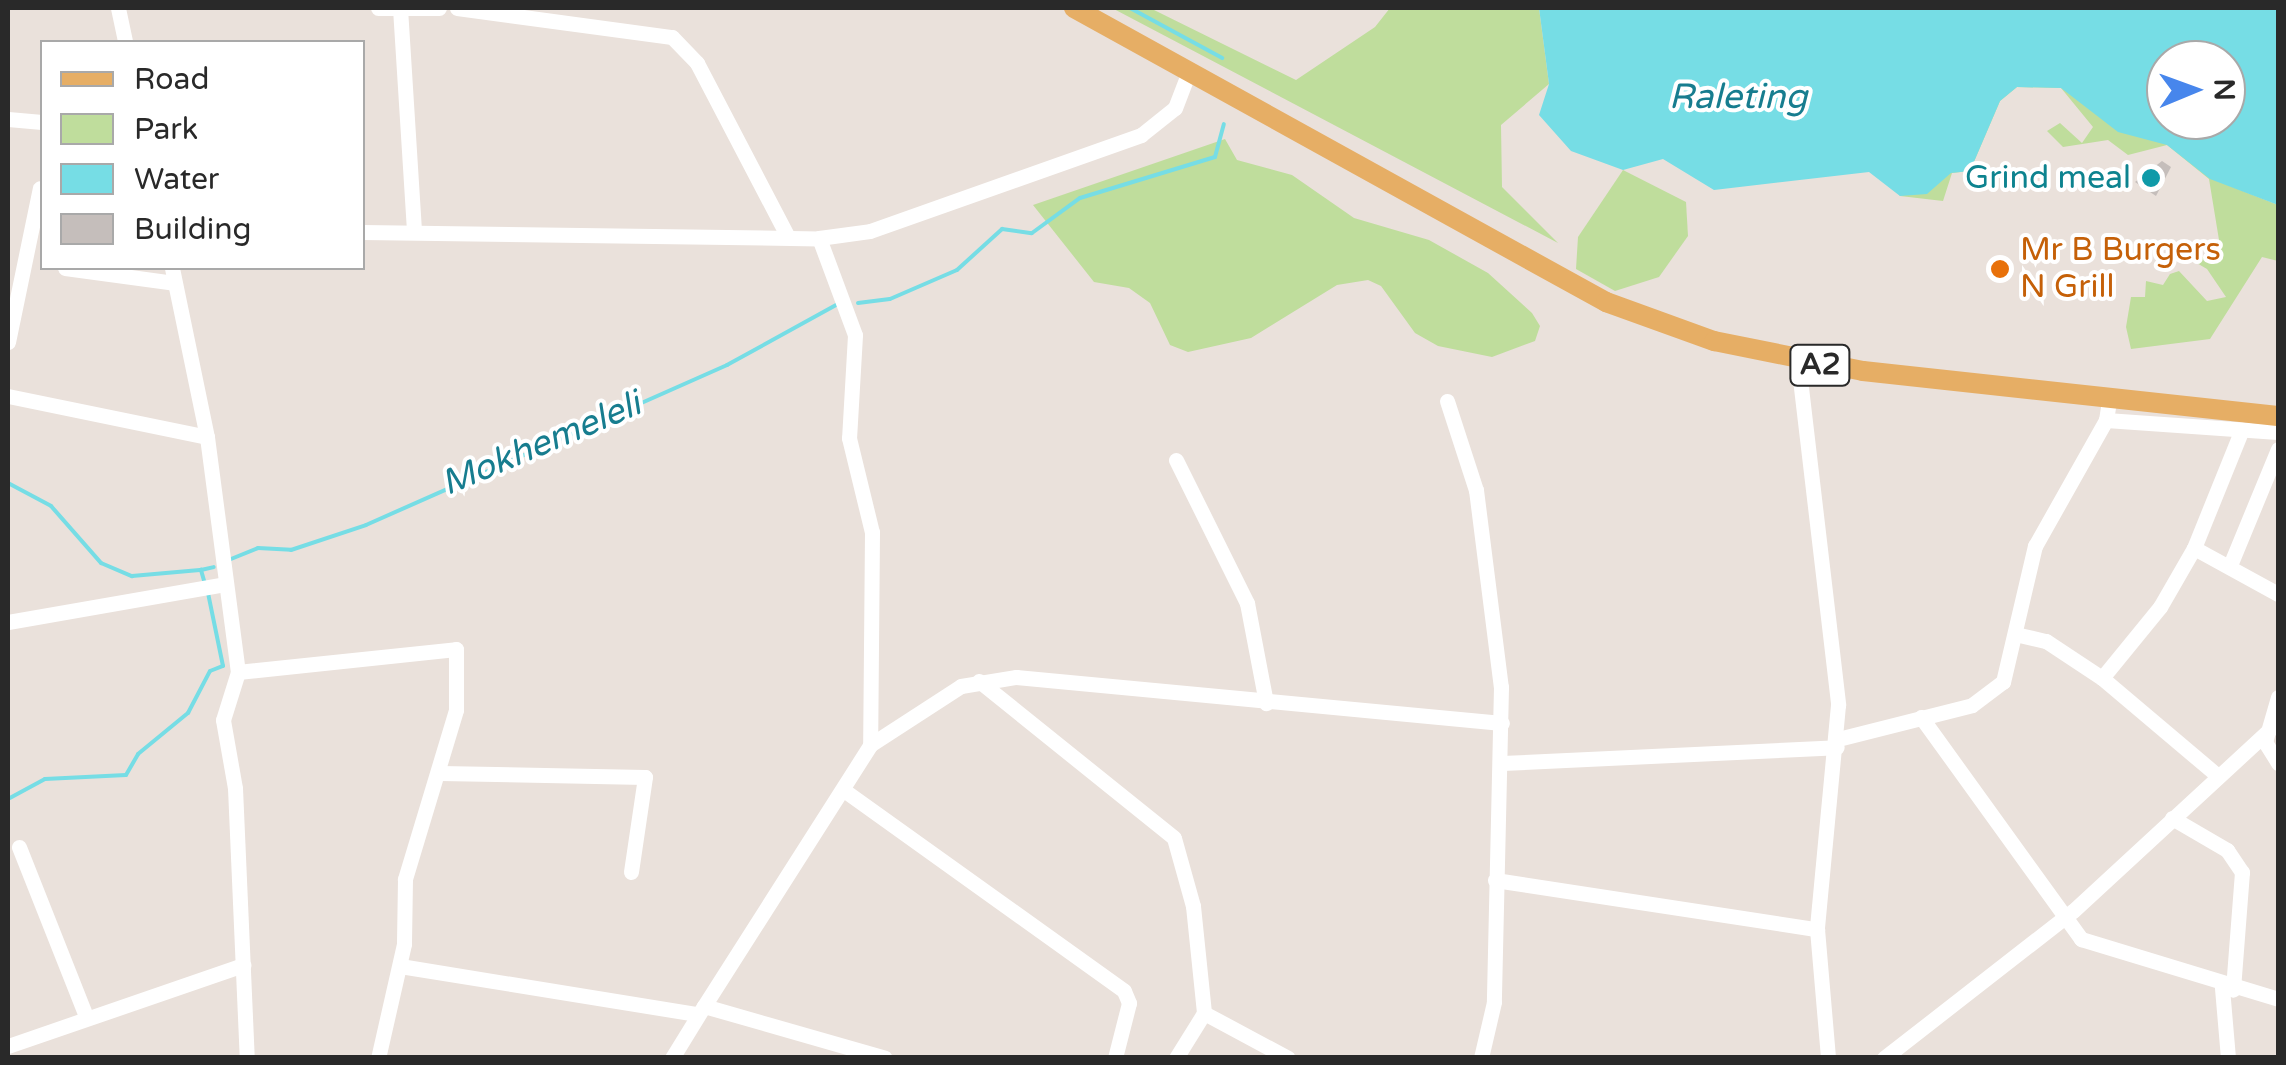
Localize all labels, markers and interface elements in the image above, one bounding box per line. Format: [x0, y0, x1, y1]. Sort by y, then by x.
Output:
legend [40, 40, 365, 270]
north arrow [2146, 40, 2246, 140]
text: Road [134, 61, 209, 98]
water label: Raleting [1669, 76, 1807, 118]
text: N [2207, 78, 2241, 101]
text: Park [134, 111, 198, 148]
place label: Grind meal [1965, 159, 2131, 197]
text: Water [134, 161, 219, 198]
marker: Grind meal [2140, 167, 2162, 189]
text: Building [134, 211, 251, 248]
place label: Mr B Burgers N Grill [2020, 232, 2221, 307]
marker: Mr B Burgers N Grill [1989, 258, 2011, 280]
road number: A2 [1788, 340, 1852, 390]
water label: Mokhemeleli [435, 383, 647, 505]

